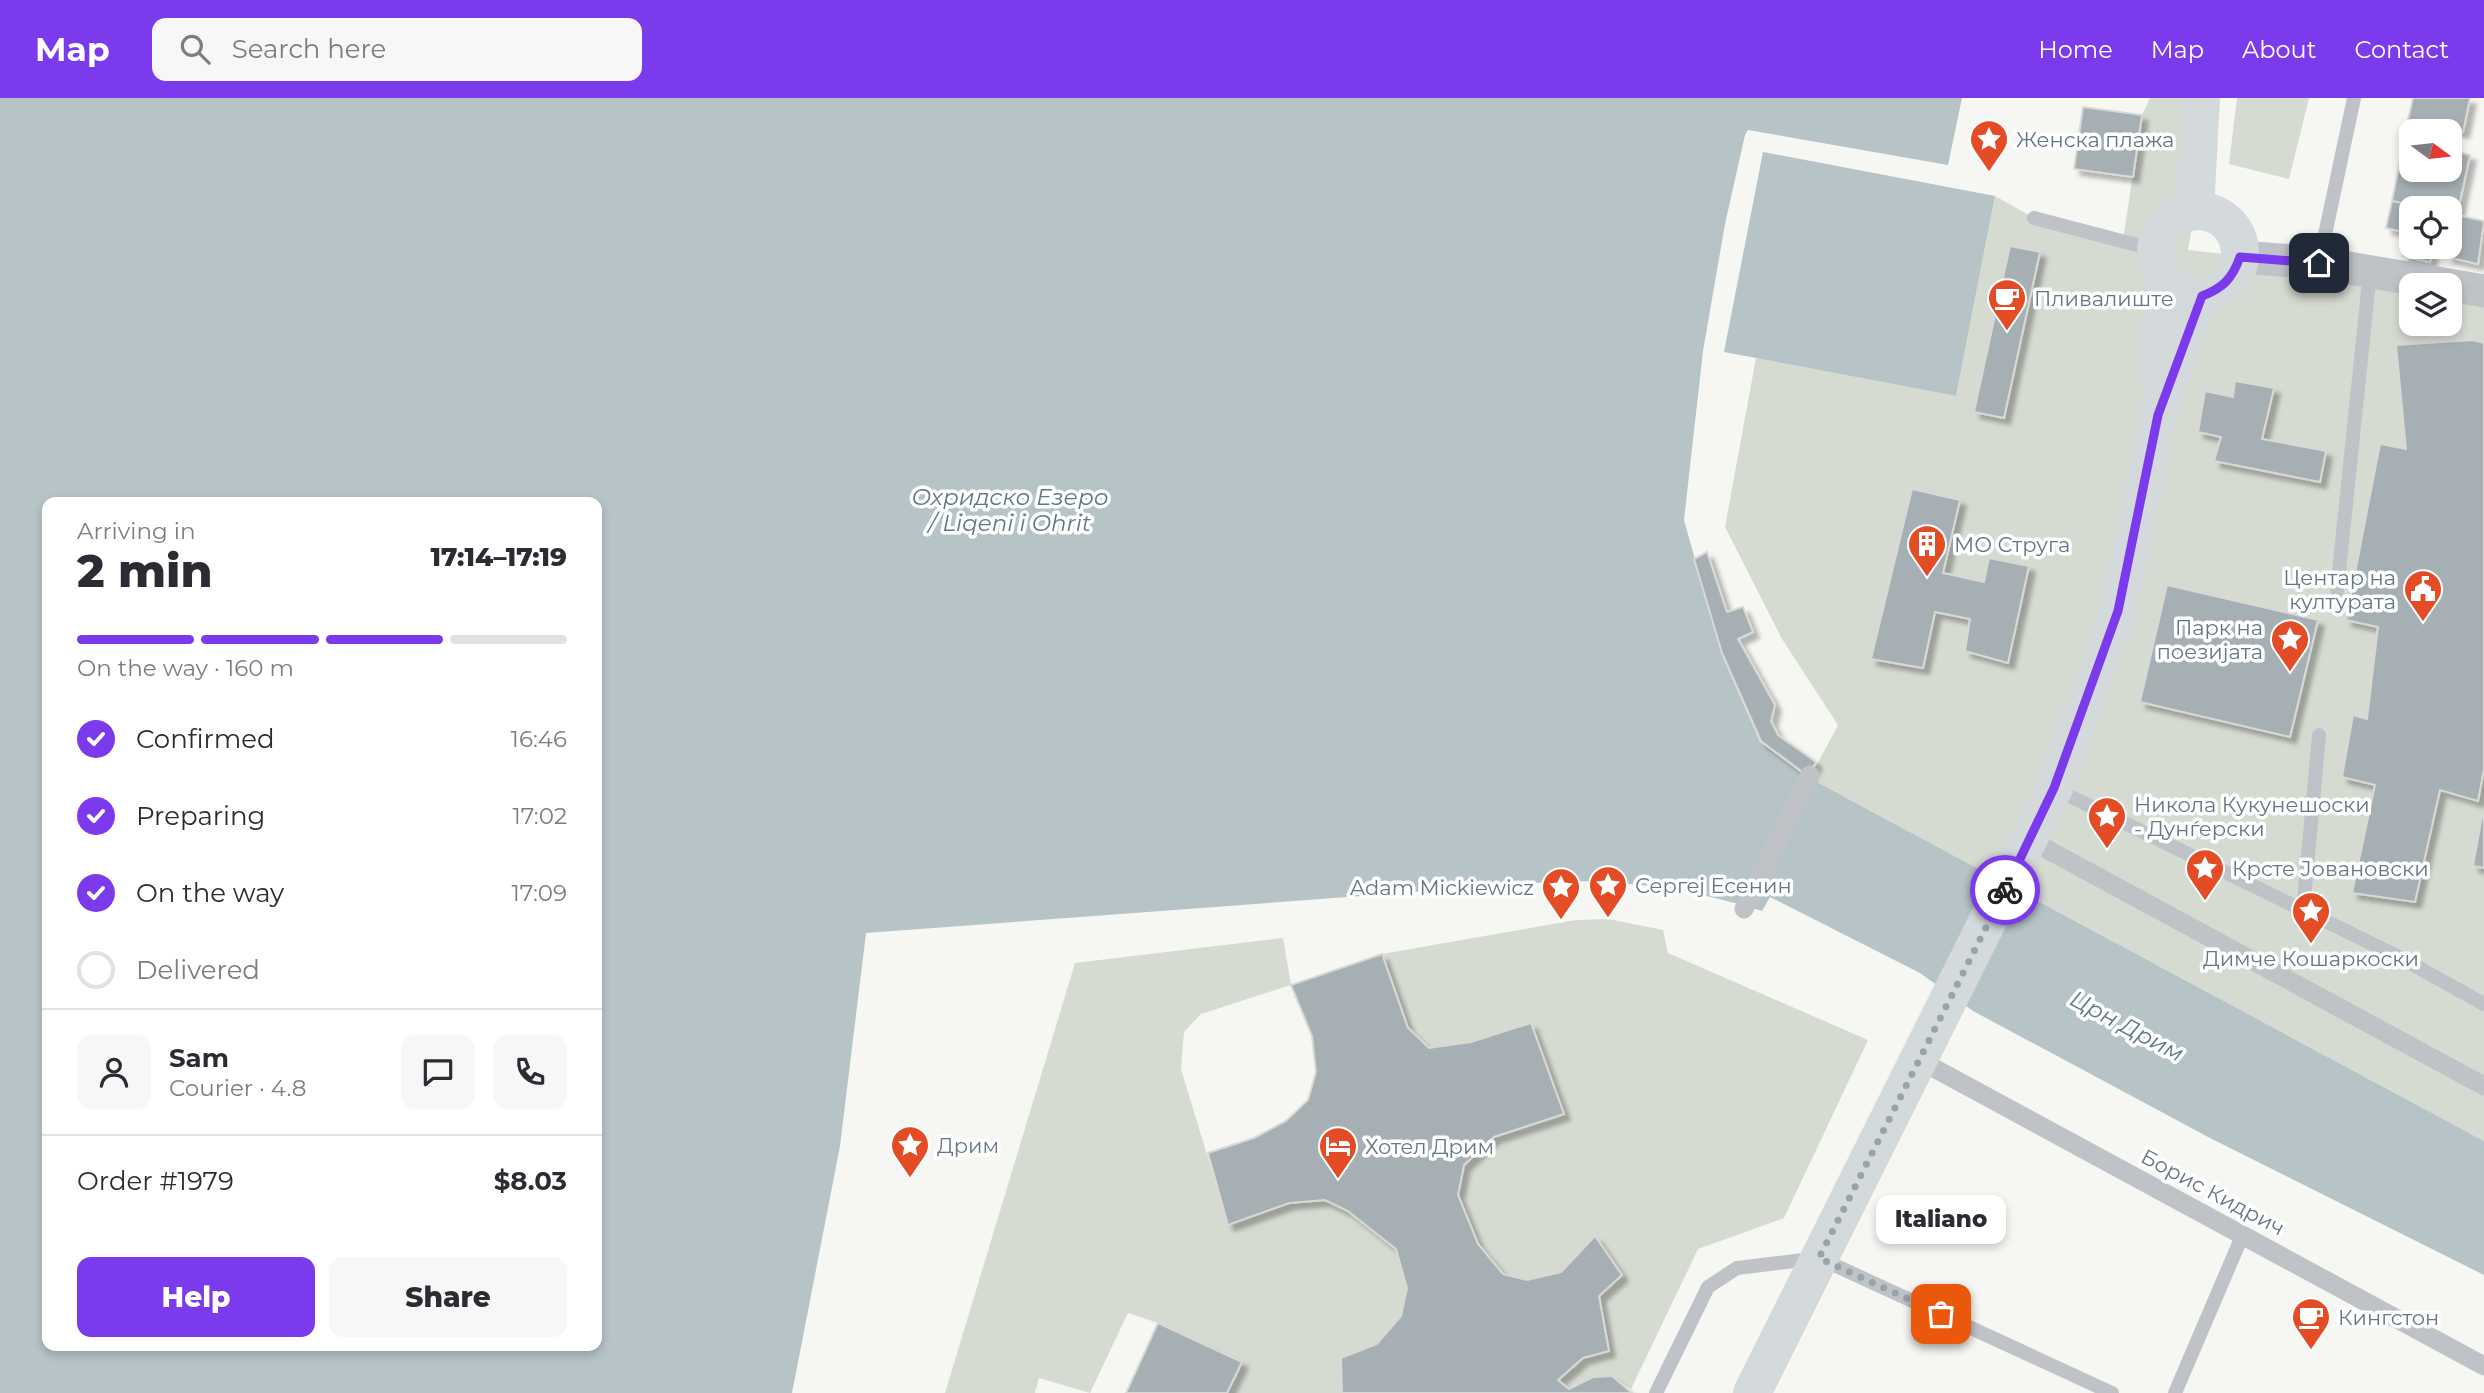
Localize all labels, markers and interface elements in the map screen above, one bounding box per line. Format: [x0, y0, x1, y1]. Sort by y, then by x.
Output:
search box [152, 18, 642, 81]
text: Map [35, 29, 110, 69]
icon: search [176, 30, 214, 68]
text: Search here [232, 33, 386, 65]
text: Home [2038, 35, 2113, 64]
text: Map [2151, 35, 2204, 64]
text: About [2242, 35, 2316, 64]
text: Contact [2354, 35, 2449, 64]
place icon: Женска плажа [1968, 118, 2010, 173]
north arrow [2399, 119, 2462, 182]
map controls [2399, 119, 2462, 336]
place label: Женска плажа [2016, 127, 2174, 152]
button: locate [2399, 196, 2462, 259]
pin [2289, 233, 2349, 293]
icon: home [2300, 244, 2338, 282]
button: layers [2399, 273, 2462, 336]
cafe icon: Пливалиште [1986, 277, 2028, 332]
place label: Пливалиште [2034, 286, 2174, 311]
water label: Охридско Езеро / Liqeni i Ohrit [911, 483, 1109, 537]
text: Arriving in [77, 517, 196, 545]
building icon: МО Струга [1906, 523, 1948, 578]
place label: МО Струга [1954, 532, 2070, 557]
text: 17:14–17:19 [431, 541, 567, 573]
text: 2 min [77, 542, 212, 599]
place label: Центар на културата [2283, 565, 2396, 614]
public building icon: Центар на културата [2402, 568, 2444, 623]
place label: Парк на поезијата [2157, 615, 2263, 664]
place icon: Парк на поезијата [2269, 618, 2311, 673]
text: On the way · 160 m [77, 654, 294, 682]
icon: check [77, 720, 115, 758]
text: Confirmed [136, 723, 275, 755]
text: 16:46 [511, 725, 567, 753]
place label: Никола Кукунешоски - Дунѓерски [2134, 792, 2370, 841]
place icon: Никола Кукунешоски - Дунѓерски [2086, 795, 2128, 850]
icon: check [77, 797, 115, 835]
text: Preparing [136, 800, 265, 832]
text: 17:02 [512, 802, 567, 830]
place icon: Крсте Јовановски [2184, 847, 2226, 902]
courier [1970, 855, 2040, 925]
place label: Крсте Јовановски [2232, 856, 2429, 881]
place icon: Сергеј Есенин [1587, 864, 1629, 919]
place icon: Adam Mickiewicz [1540, 866, 1582, 921]
icon: bike [1986, 871, 2024, 909]
place label: Сергеј Есенин [1635, 873, 1792, 898]
icon: check [77, 874, 115, 912]
place label: Adam Mickiewicz [1350, 875, 1534, 900]
text: On the way [136, 877, 284, 909]
text: 17:09 [512, 879, 567, 907]
place icon: Димче Кошаркоски [2290, 890, 2332, 945]
place label: Димче Кошаркоски [2203, 946, 2419, 971]
text: Delivered [136, 954, 260, 986]
water label: Црн Дрим [2065, 984, 2189, 1068]
button: person [77, 1035, 151, 1109]
button: chat [401, 1035, 475, 1109]
button: phone [493, 1035, 567, 1109]
text: Sam [169, 1042, 229, 1074]
text: Courier · 4.8 [169, 1074, 306, 1102]
place icon: Дрим [889, 1124, 931, 1179]
hotel icon: Хотел Дрим [1317, 1125, 1359, 1180]
place label: Дрим [937, 1133, 999, 1158]
place label: Хотел Дрим [1365, 1134, 1494, 1159]
street label: Борис Кидрич [2137, 1144, 2289, 1240]
text: Order #1979 [77, 1165, 234, 1197]
text: $8.03 [494, 1165, 567, 1197]
callout: Italiano [1876, 1195, 2006, 1244]
text: Italiano [1895, 1205, 1987, 1233]
button: Help [77, 1257, 315, 1337]
button: Share [329, 1257, 567, 1337]
pin [1911, 1284, 1971, 1344]
icon: bag [1922, 1295, 1960, 1333]
cafe icon: Кингстон [2290, 1296, 2332, 1351]
place label: Кингстон [2338, 1305, 2439, 1330]

